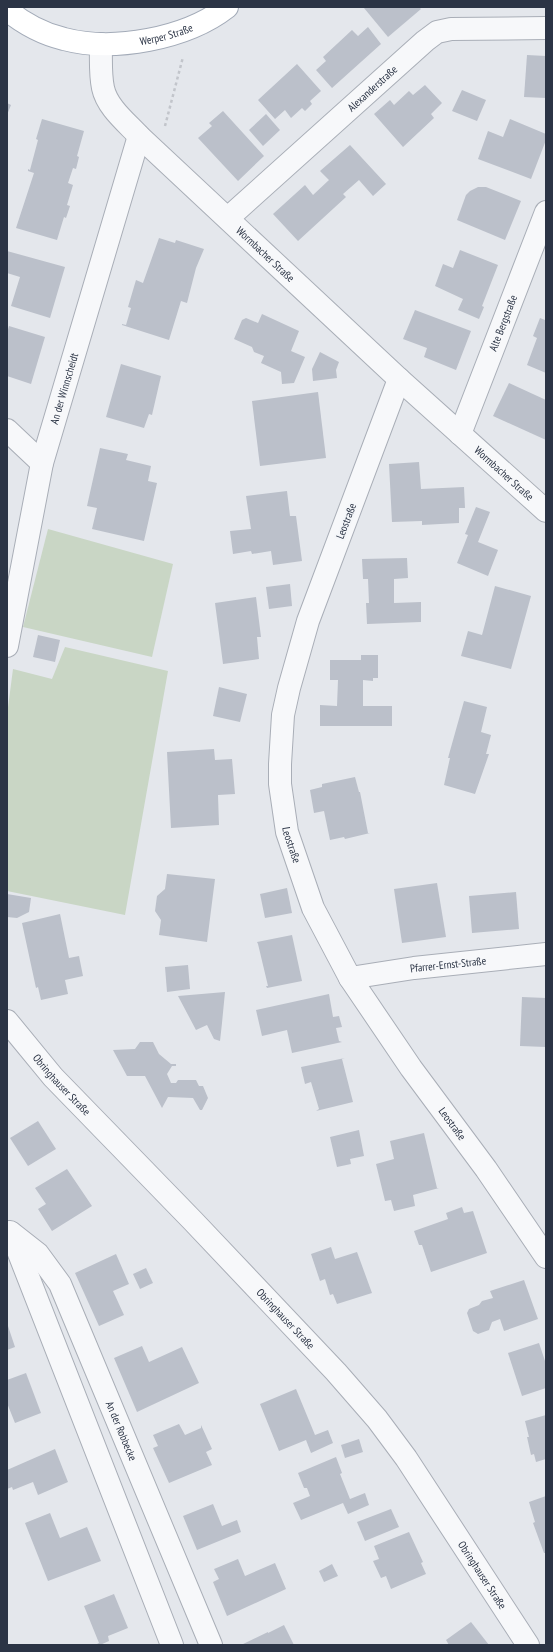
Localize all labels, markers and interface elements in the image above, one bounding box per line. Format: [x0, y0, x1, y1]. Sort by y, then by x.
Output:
street label: Werper Straße [139, 20, 195, 48]
street label: Alexanderstraße [344, 62, 401, 114]
street label: Wormbacher Straße [233, 224, 298, 285]
street label: Alte Bergstraße [486, 292, 520, 353]
street label: An der Winnscheidt [47, 351, 81, 426]
street label: Wormbacher Straße [472, 443, 537, 504]
street label: Leostraße [333, 501, 359, 541]
street label: Leostraße [279, 826, 304, 865]
street label: Pfarrer-Ernst-Straße [409, 953, 487, 976]
street label: Obringhauser Straße [30, 1051, 94, 1119]
street label: Leostraße [436, 1104, 469, 1143]
street label: Obringhauser Straße [254, 1285, 318, 1352]
street label: An der Robbecke [103, 1399, 140, 1463]
street label: Obringhauser Straße [455, 1538, 510, 1612]

